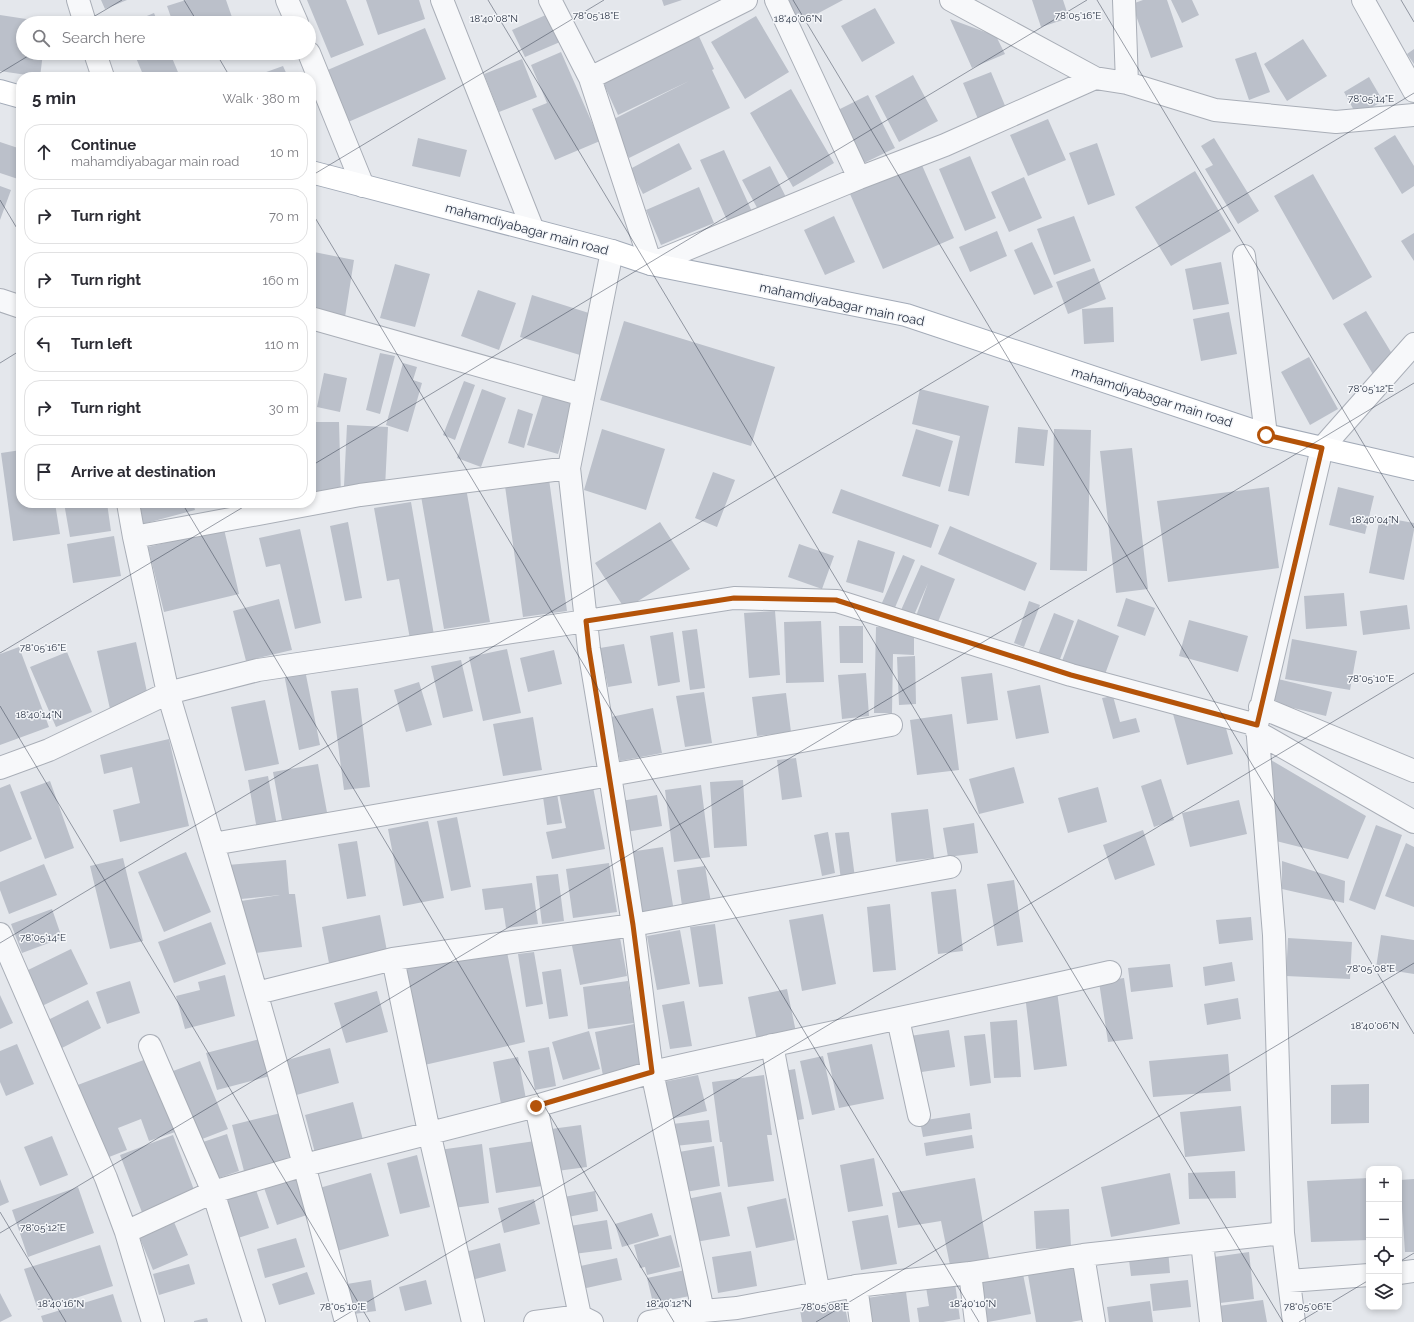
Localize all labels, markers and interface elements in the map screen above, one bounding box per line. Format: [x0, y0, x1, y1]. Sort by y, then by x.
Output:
text: 78°05'18"E [573, 10, 619, 21]
text: 78°05'16"E [1055, 10, 1101, 21]
text: 18°40'08"N [470, 13, 518, 24]
text: 18°40'06"N [774, 13, 822, 24]
search box [16, 16, 316, 60]
icon: search [30, 27, 52, 49]
text: Search here [62, 29, 145, 47]
text: 5 min [32, 88, 76, 108]
text: Walk · 380 m [223, 91, 300, 106]
text: 78°05'14"E [1348, 93, 1394, 104]
text: Continue [71, 136, 136, 154]
icon: ahead [33, 141, 55, 163]
text: 10 m [270, 145, 299, 160]
text: mahamdiyabagar main road [71, 154, 239, 169]
street label: mahamdiyabagar main road [444, 200, 610, 258]
icon: right [33, 205, 55, 227]
text: Turn right [71, 207, 141, 225]
text: 70 m [269, 209, 299, 224]
icon: right [33, 269, 55, 291]
text: Turn right [71, 271, 141, 289]
text: 160 m [262, 273, 299, 288]
street label: mahamdiyabagar main road [758, 279, 926, 329]
icon: left [33, 333, 55, 355]
text: Turn left [71, 335, 132, 353]
text: 110 m [265, 337, 299, 352]
street label: mahamdiyabagar main road [1070, 364, 1234, 430]
text: 78°05'12"E [1348, 383, 1394, 394]
icon: right [33, 397, 55, 419]
text: Turn right [71, 399, 141, 417]
text: 30 m [269, 401, 299, 416]
route start [1257, 426, 1275, 444]
icon: arrive [33, 461, 55, 483]
text: Arrive at destination [71, 463, 216, 481]
text: 18°40'04"N [1351, 514, 1399, 525]
text: 78°05'16"E [20, 642, 66, 653]
text: 78°05'10"E [1348, 673, 1394, 684]
text: 18°40'14"N [16, 709, 62, 720]
text: 78°05'14"E [20, 932, 66, 943]
text: 78°05'08"E [1347, 963, 1395, 974]
text: 18°40'06"N [1351, 1020, 1399, 1031]
route end [527, 1097, 545, 1115]
map controls [1366, 1166, 1402, 1310]
button: + [1366, 1166, 1402, 1202]
button: − [1366, 1202, 1402, 1238]
text: 78°05'12"E [20, 1222, 66, 1233]
button: locate [1366, 1238, 1402, 1274]
button: layers [1366, 1274, 1402, 1310]
text: 18°40'16"N [38, 1298, 84, 1309]
text: 18°40'12"N [646, 1298, 692, 1309]
text: 18°40'10"N [950, 1298, 996, 1309]
text: 78°05'10"E [320, 1301, 366, 1312]
text: 78°05'08"E [801, 1301, 849, 1312]
text: 78°05'06"E [1284, 1301, 1332, 1312]

